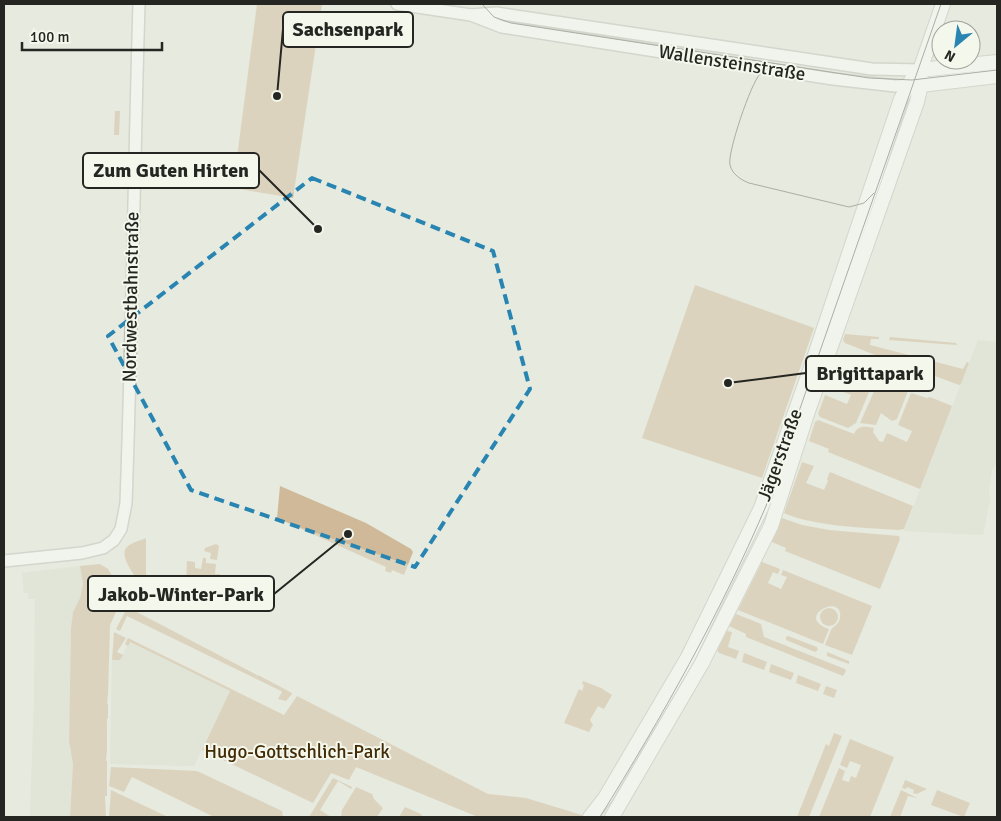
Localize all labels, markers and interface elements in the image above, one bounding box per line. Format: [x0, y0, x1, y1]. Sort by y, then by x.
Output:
callout: Sachsenpark [283, 12, 413, 47]
text: Sachsenpark [293, 17, 404, 42]
scale bar [22, 20, 162, 52]
north arrow [931, 20, 981, 70]
text: 100 m [30, 28, 70, 46]
street label: Wallensteinstraße [657, 40, 807, 86]
text: N [942, 46, 958, 66]
callout: Zum Guten Hirten [83, 153, 259, 188]
text: Zum Guten Hirten [93, 158, 249, 183]
street label: Nordwestbahnstraße [118, 211, 144, 383]
callout: Brigittapark [806, 356, 934, 391]
text: Brigittapark [816, 361, 924, 386]
street label: Jägerstraße [752, 405, 808, 505]
callout: Jakob-Winter-Park [88, 576, 274, 611]
text: Jakob-Winter-Park [98, 582, 264, 607]
park label: Hugo-Gottschlich-Park [204, 740, 390, 764]

